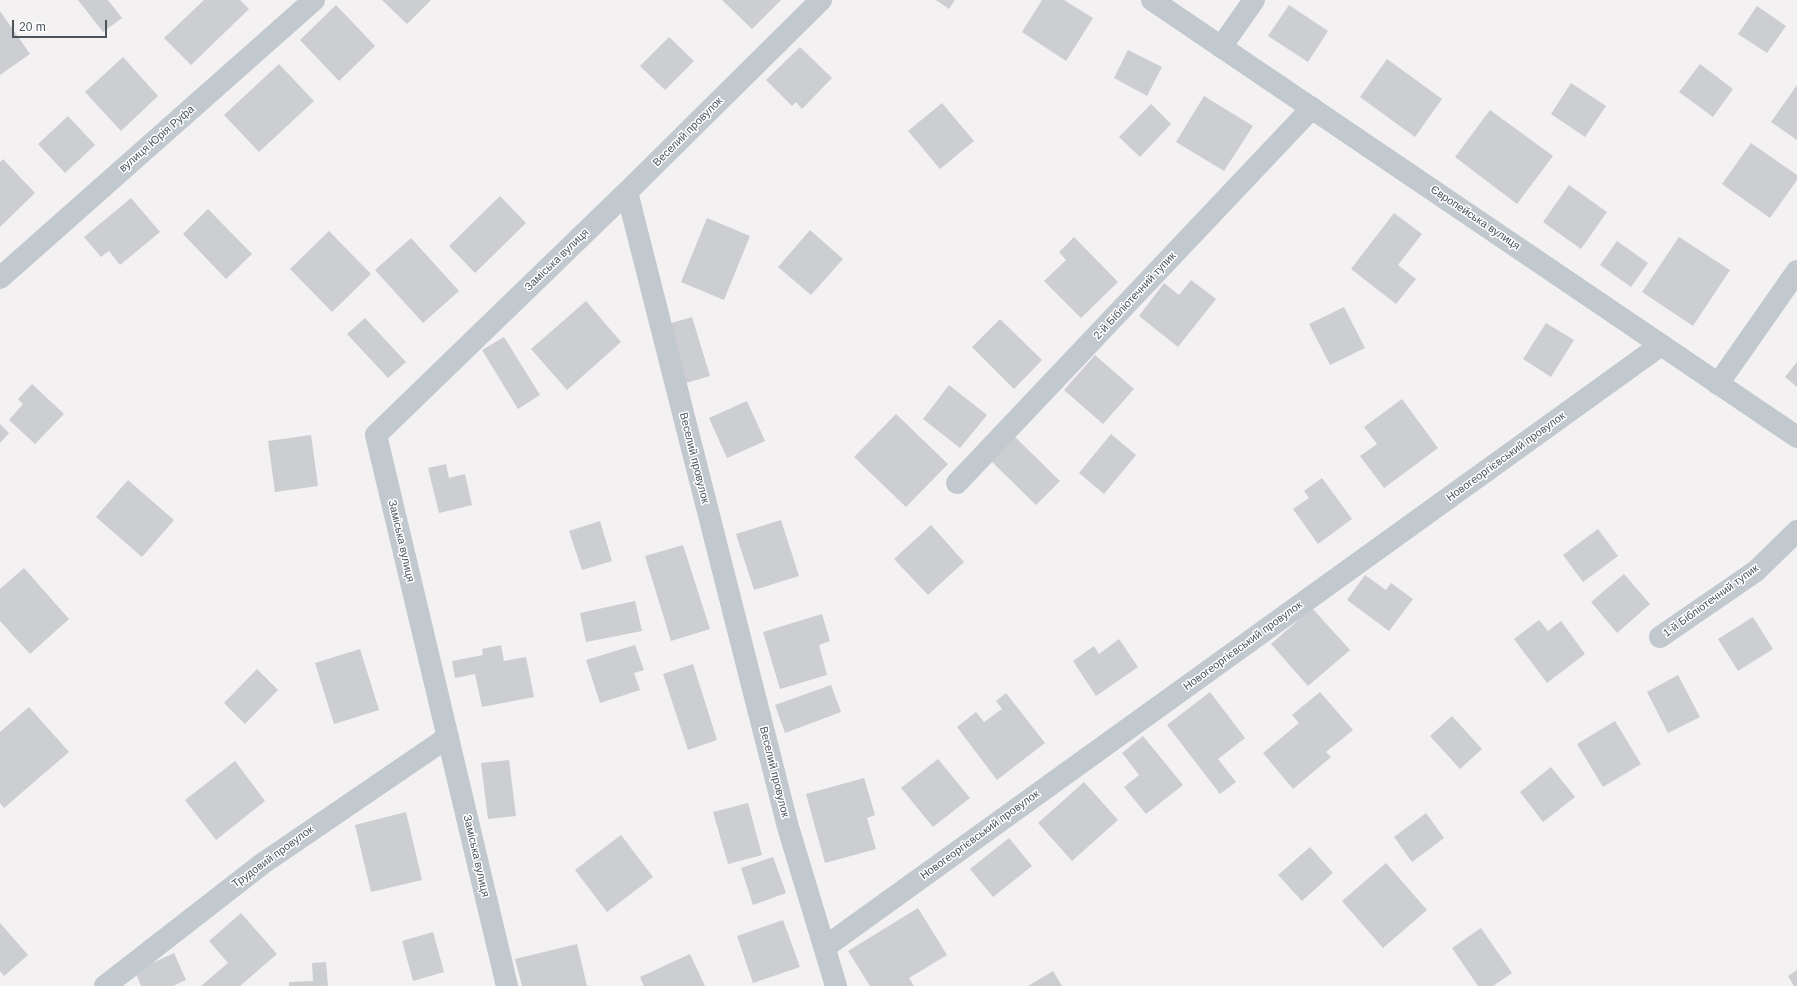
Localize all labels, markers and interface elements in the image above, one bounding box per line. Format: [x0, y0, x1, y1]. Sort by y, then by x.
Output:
scale bar [14, 12, 109, 38]
text: 20 m [19, 20, 46, 34]
street label: Веселий провулок [650, 94, 726, 170]
street label: вулиця Юрія Руфа [117, 103, 197, 175]
street label: Європейська вулиця [1428, 183, 1522, 253]
street label: Заміська вулиця [522, 226, 592, 294]
street label: 2-й Бібліотечний тупик [1091, 250, 1179, 342]
street label: Новогеоргієвський провулок [1444, 409, 1568, 505]
street label: Веселий провулок [676, 411, 712, 505]
street label: Заміська вулиця [385, 499, 417, 583]
street label: 1-й Бібліотечний тупик [1661, 562, 1761, 640]
street label: Новогеоргієвський провулок [1181, 598, 1305, 694]
street label: Веселий провулок [756, 725, 792, 819]
street label: Новогеоргієвський провулок [918, 787, 1042, 883]
street label: Заміська вулиця [460, 814, 492, 898]
street label: Трудовий провулок [230, 823, 316, 891]

